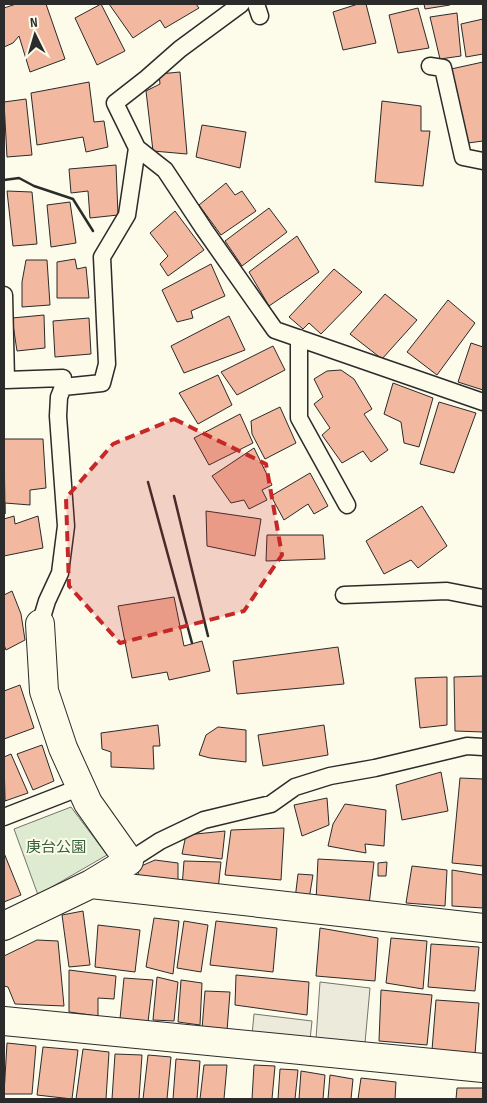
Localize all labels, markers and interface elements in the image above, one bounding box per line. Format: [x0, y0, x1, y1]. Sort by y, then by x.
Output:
north arrow [10, 10, 60, 60]
text: N [29, 14, 38, 31]
park label: 庚台公園 [26, 838, 86, 857]

